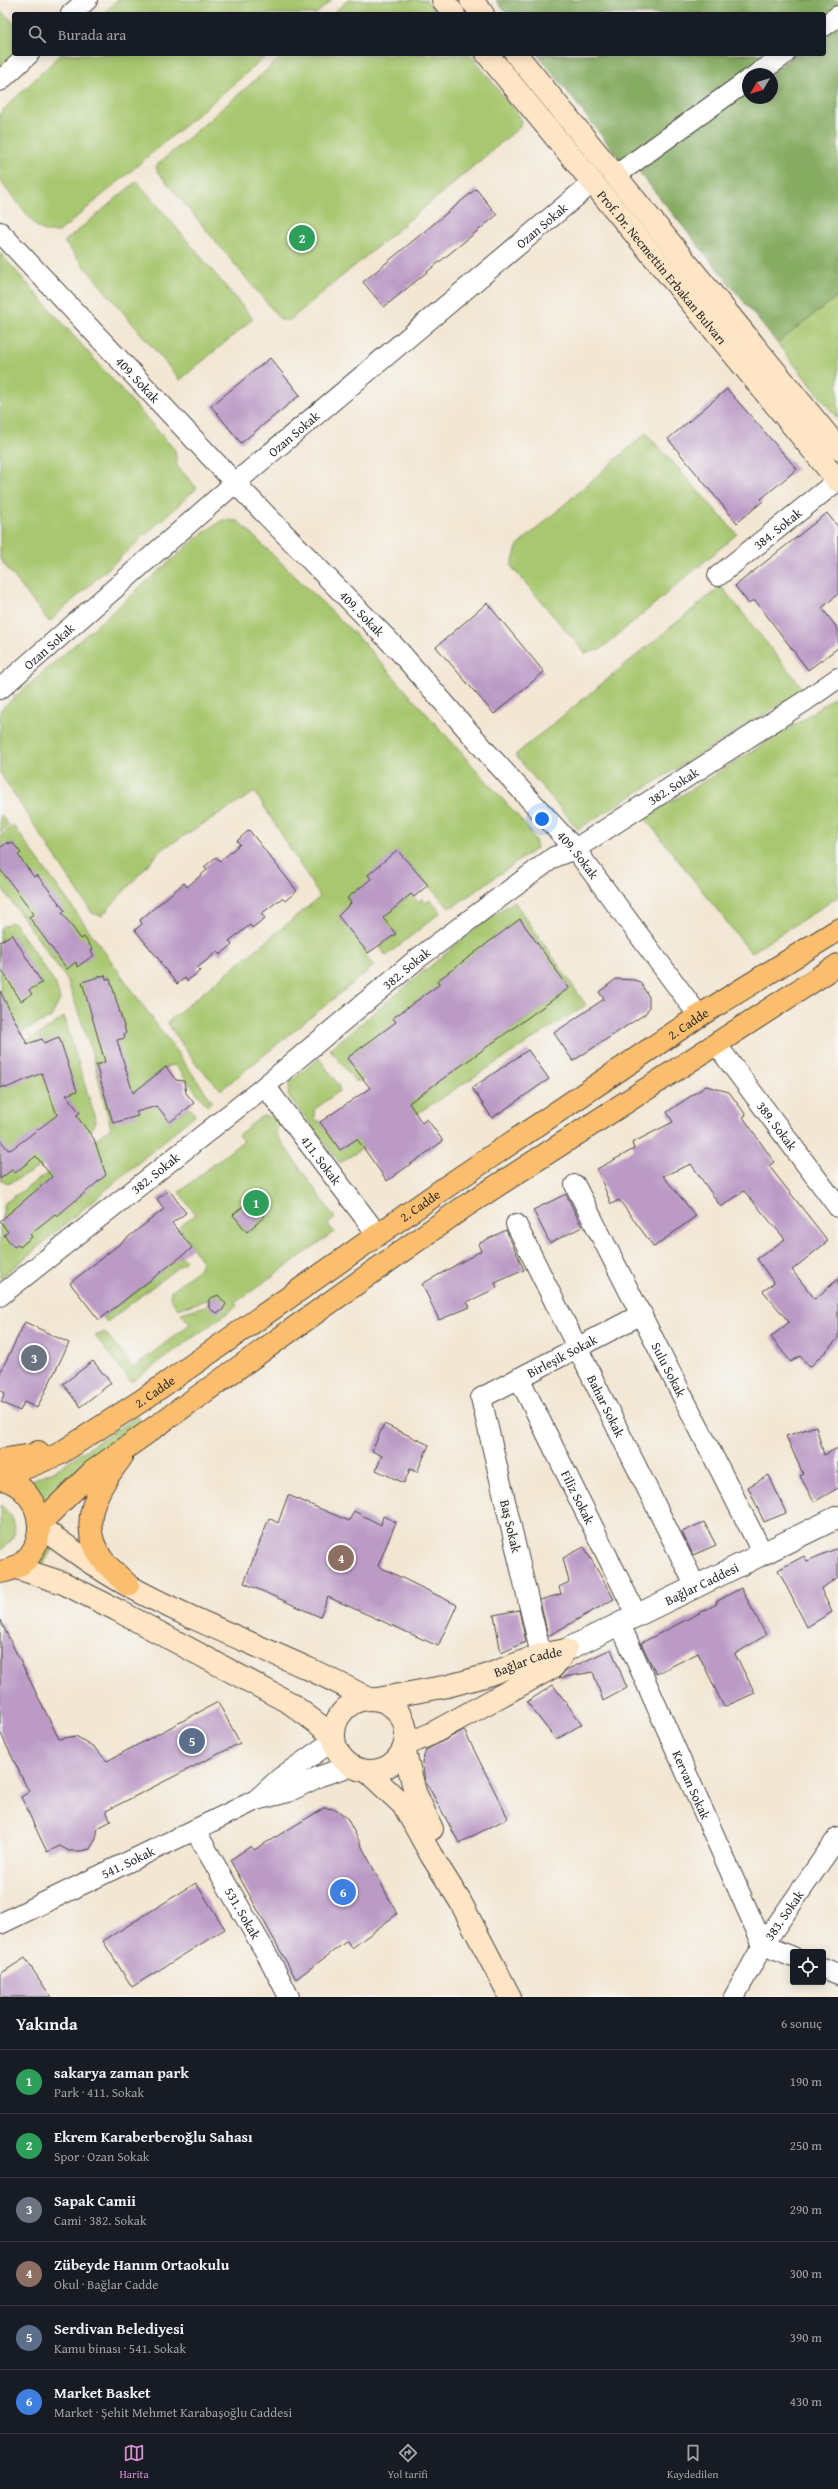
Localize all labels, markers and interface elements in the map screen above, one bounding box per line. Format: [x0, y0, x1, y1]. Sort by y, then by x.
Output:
search box [12, 12, 826, 56]
icon: search [26, 23, 48, 45]
text: Burada ara [58, 24, 126, 45]
north arrow [742, 68, 778, 104]
street label: Prof. Dr. Necmettin Erbakan Bulvarı [593, 186, 731, 349]
street label: Ozan Sokak [512, 198, 572, 253]
pin: 2 [289, 223, 315, 253]
street label: 409. Sokak [111, 352, 164, 407]
street label: Ozan Sokak [264, 407, 324, 461]
street label: 384. Sokak [749, 503, 806, 554]
street label: 409. Sokak [335, 587, 389, 641]
street label: Ozan Sokak [20, 619, 79, 674]
street label: 382. Sokak [644, 763, 703, 810]
your location [532, 809, 552, 829]
street label: 409. Sokak [553, 827, 603, 883]
street label: 382. Sokak [378, 943, 435, 994]
street label: 2. Cadde [664, 1003, 712, 1045]
street label: 389. Sokak [752, 1097, 802, 1155]
street label: 411. Sokak [296, 1132, 346, 1189]
street label: 382. Sokak [127, 1148, 184, 1199]
street label: 2. Cadde [396, 1185, 444, 1227]
pin: 1 [243, 1188, 269, 1218]
street label: Birleşik Sokak [524, 1330, 601, 1383]
street label: Sulu Sokak [647, 1339, 691, 1401]
pin: 3 [21, 1343, 47, 1373]
street label: 2. Cadde [131, 1371, 179, 1413]
street label: Bahar Sokak [582, 1372, 629, 1441]
street label: Filiz Sokak [556, 1467, 599, 1528]
street label: Baş Sokak [495, 1498, 526, 1555]
pin: 4 [328, 1543, 354, 1573]
street label: Bağlar Caddesi [662, 1558, 742, 1610]
street label: Bağlar Cadde [491, 1642, 564, 1682]
pin: 5 [179, 1726, 205, 1756]
street label: Kervan Sokak [667, 1747, 715, 1823]
street label: 541. Sokak [98, 1841, 158, 1884]
pin: 6 [330, 1877, 356, 1907]
street label: 531. Sokak [220, 1884, 265, 1943]
street label: 383. Sokak [760, 1886, 809, 1944]
map controls [790, 1949, 826, 1985]
button: locate [790, 1949, 826, 1985]
text: Yakında [16, 2011, 78, 2036]
text: 6 sonuç [781, 2014, 822, 2033]
text: sakarya zaman park [54, 2062, 189, 2083]
text: 1 [26, 2072, 32, 2091]
text: 190 m [790, 2072, 822, 2091]
text: Park · 411. Sokak [54, 2083, 144, 2102]
text: Ekrem Karaberberoğlu Sahası [54, 2126, 253, 2147]
text: 2 [26, 2136, 32, 2155]
text: 250 m [790, 2136, 822, 2155]
text: Spor · Ozan Sokak [54, 2147, 149, 2166]
text: Sapak Camii [54, 2190, 136, 2211]
text: 3 [26, 2200, 32, 2219]
text: 290 m [790, 2200, 822, 2219]
text: Cami · 382. Sokak [54, 2211, 147, 2230]
text: Zübeyde Hanım Ortaokulu [54, 2254, 229, 2275]
text: 4 [26, 2264, 32, 2283]
text: 300 m [790, 2264, 822, 2283]
text: Okul · Bağlar Cadde [54, 2275, 158, 2294]
text: Serdivan Belediyesi [54, 2318, 184, 2339]
text: 5 [26, 2328, 32, 2347]
text: 390 m [790, 2328, 822, 2347]
text: Kamu binası · 541. Sokak [54, 2339, 186, 2358]
text: Market Basket [54, 2382, 151, 2403]
text: 6 [26, 2392, 32, 2411]
text: 430 m [790, 2392, 822, 2411]
text: Market · Şehit Mehmet Karabaşoğlu Caddesi [54, 2403, 292, 2422]
tab: Harita [119, 2442, 149, 2482]
tab: Yol tarifi [388, 2442, 428, 2482]
tab: Kaydedilen [667, 2442, 719, 2482]

